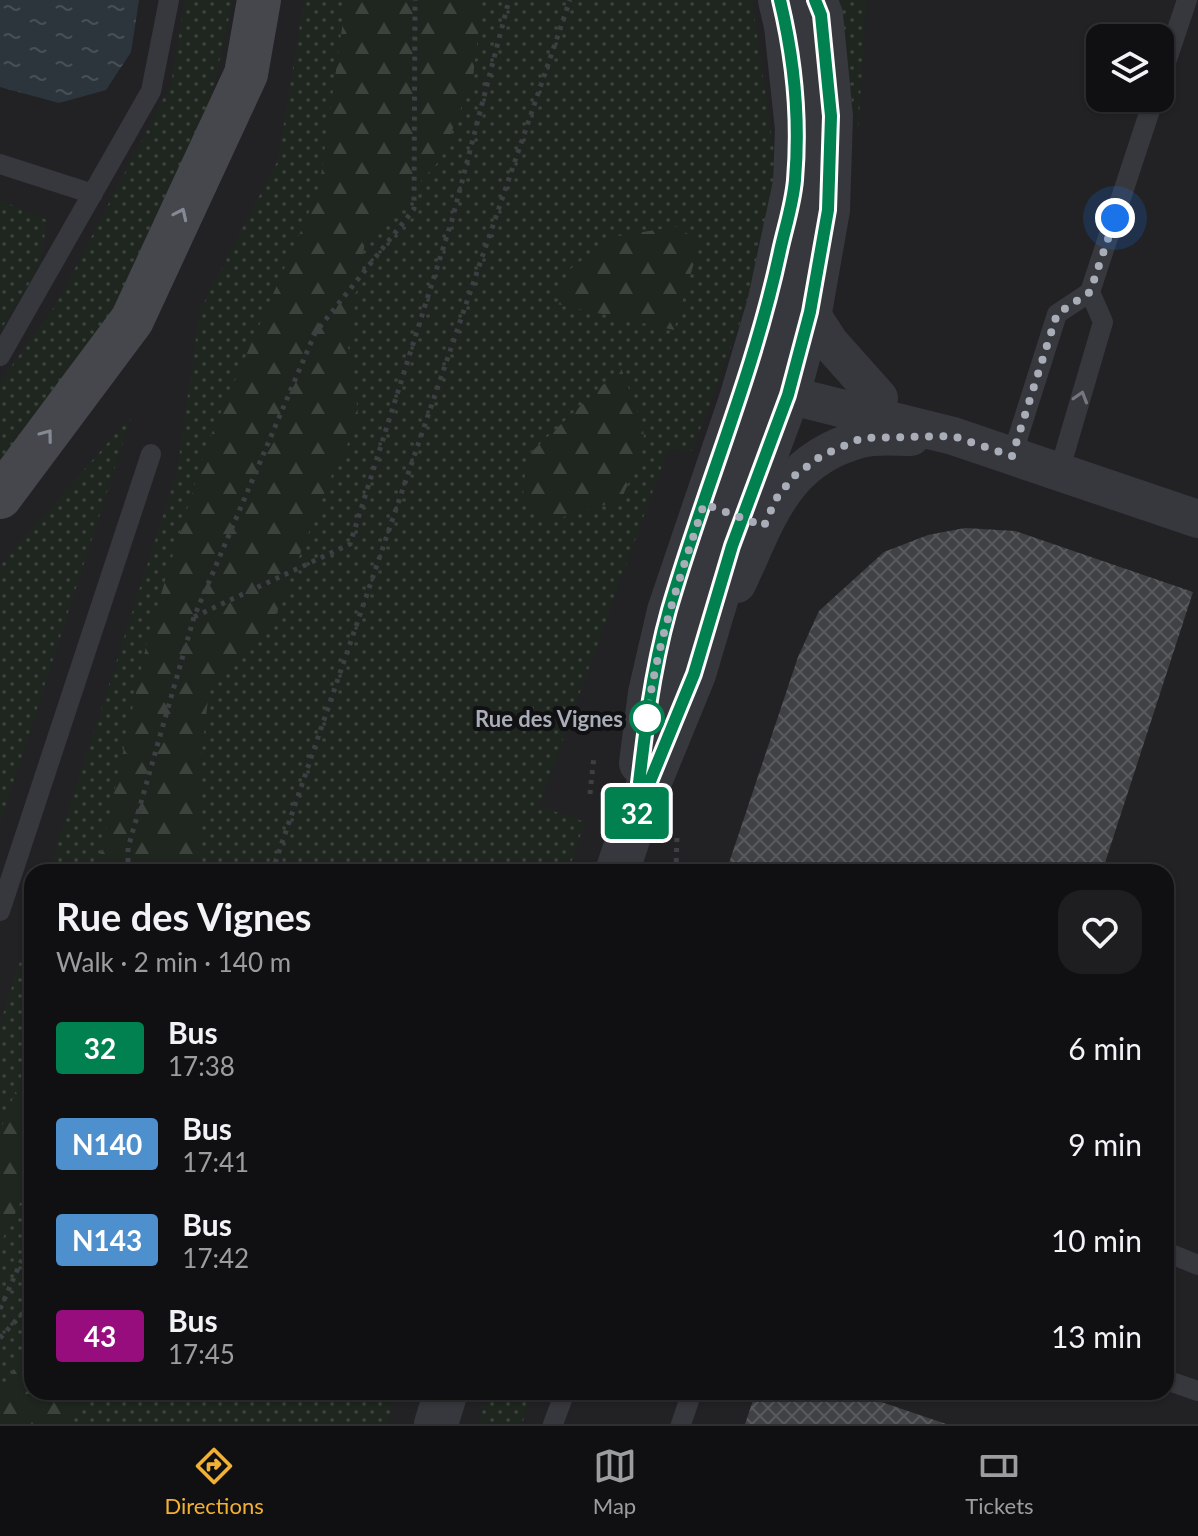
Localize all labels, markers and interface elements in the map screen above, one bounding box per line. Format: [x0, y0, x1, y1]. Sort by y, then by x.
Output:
map controls [1086, 24, 1174, 112]
button: layers [1086, 24, 1174, 112]
your location [1095, 198, 1135, 238]
one-way arrow [172, 208, 188, 222]
one-way arrow [1072, 390, 1088, 404]
one-way arrow [37, 429, 51, 443]
marker: Rue des Vignes [630, 701, 664, 735]
place label: Rue des Vignes [475, 705, 623, 732]
line badge: 32 [601, 787, 673, 839]
text: 32 [621, 796, 653, 830]
button: heart [1058, 890, 1142, 974]
text: Rue des Vignes [56, 893, 312, 939]
text: Walk · 2 min · 140 m [56, 946, 291, 978]
text: Bus [168, 1014, 218, 1050]
text: 6 min [1068, 1030, 1142, 1066]
text: 32 [84, 1031, 116, 1065]
text: 17:38 [168, 1050, 235, 1082]
text: Bus [182, 1110, 232, 1146]
text: 9 min [1068, 1126, 1142, 1162]
text: N140 [72, 1127, 142, 1161]
text: 17:41 [182, 1146, 249, 1178]
text: Bus [182, 1206, 232, 1242]
text: 10 min [1051, 1222, 1142, 1258]
text: N143 [72, 1223, 142, 1257]
text: 17:42 [182, 1242, 249, 1274]
text: Bus [168, 1302, 218, 1338]
text: 13 min [1051, 1318, 1142, 1354]
text: 43 [84, 1319, 116, 1353]
text: 17:45 [168, 1338, 235, 1370]
tab: Directions [164, 1444, 264, 1519]
tab: Map [593, 1444, 637, 1519]
tab: Tickets [965, 1444, 1034, 1519]

